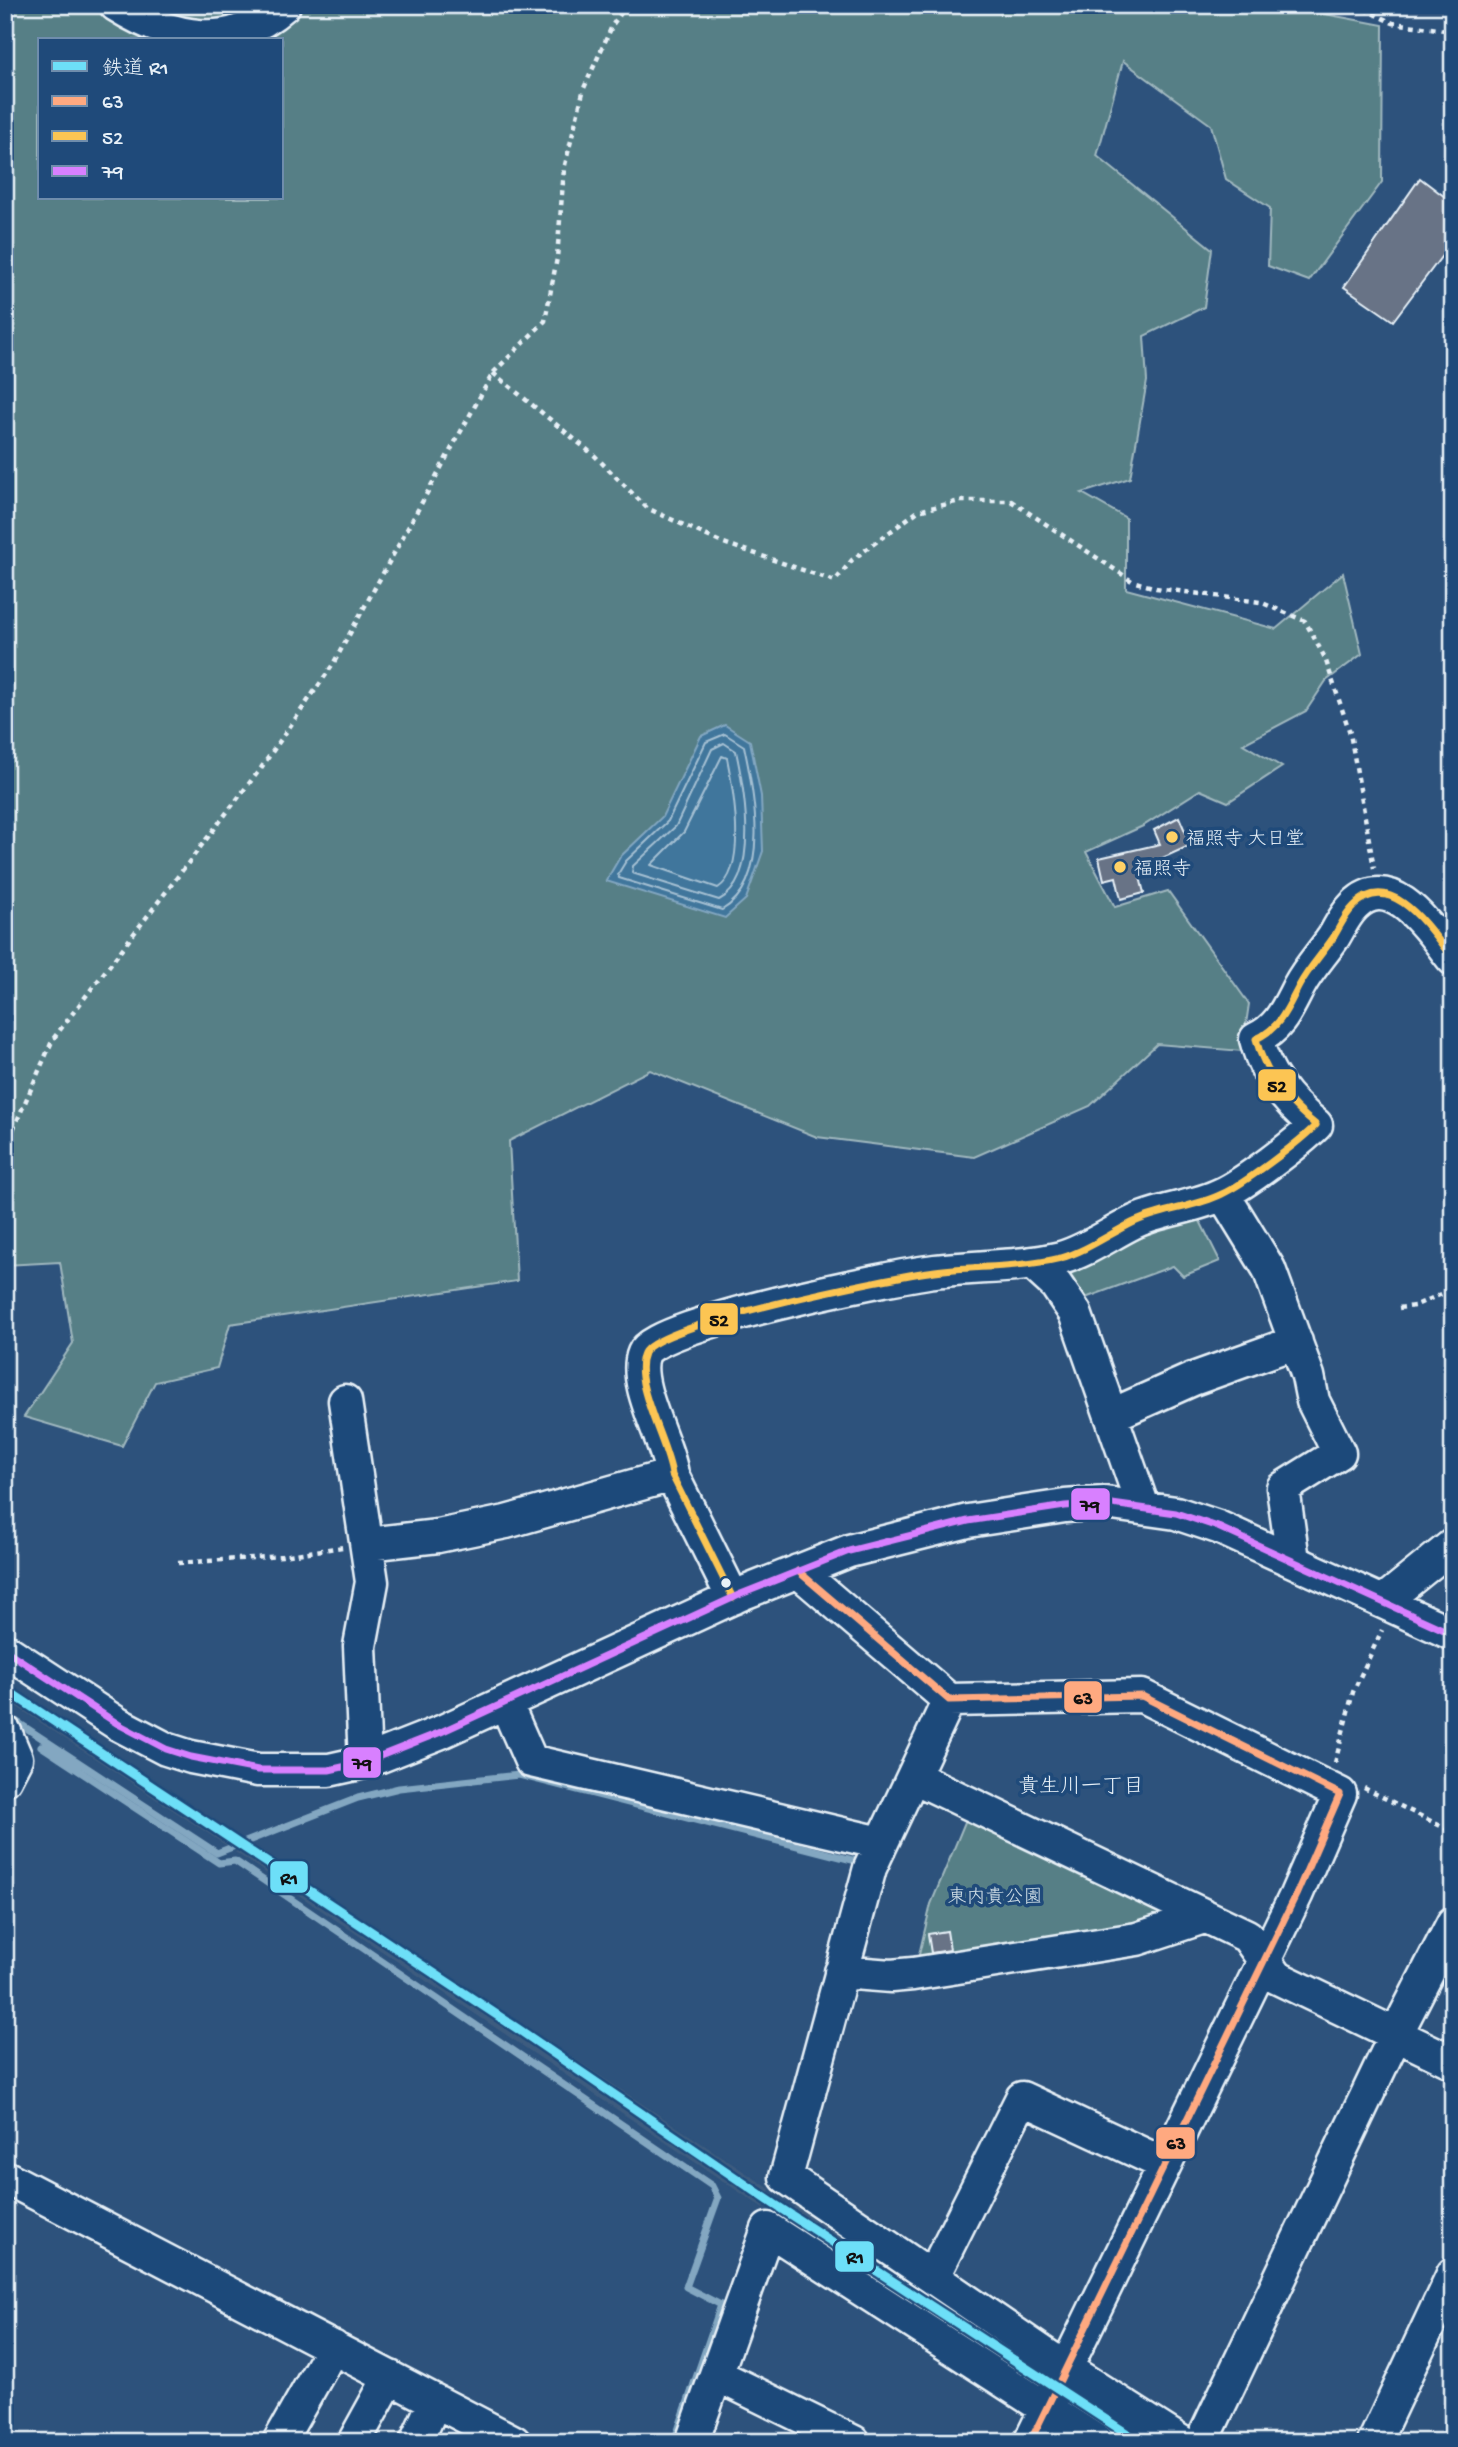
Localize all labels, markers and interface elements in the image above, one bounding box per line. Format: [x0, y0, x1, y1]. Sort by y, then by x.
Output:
legend [38, 38, 284, 200]
text: 鉄道 R1 [102, 57, 168, 83]
text: 63 [102, 92, 124, 117]
text: 52 [102, 128, 123, 153]
text: 79 [101, 162, 124, 187]
place label: 福照寺 大日堂 [1186, 828, 1305, 852]
marker: 福照寺 大日堂 [1164, 829, 1180, 845]
place label: 福照寺 [1134, 858, 1191, 882]
marker: 福照寺 [1112, 859, 1128, 875]
line badge: 52 [1257, 1068, 1297, 1102]
text: 52 [1267, 1077, 1287, 1100]
line badge: 52 [699, 1302, 739, 1336]
text: 52 [709, 1311, 729, 1334]
line badge: 79 [1070, 1487, 1111, 1521]
text: 79 [1079, 1496, 1100, 1519]
unlabelled marker [719, 1576, 733, 1590]
line badge: 63 [1063, 1680, 1103, 1714]
text: 63 [1073, 1689, 1093, 1712]
line badge: 79 [342, 1746, 382, 1779]
text: 79 [351, 1754, 372, 1777]
district label: 貴生川一丁目 [1018, 1774, 1144, 1801]
line badge: R1 [269, 1860, 309, 1894]
text: R1 [279, 1869, 298, 1892]
park label: 東内貴公園 [947, 1886, 1043, 1910]
line badge: 63 [1155, 2126, 1196, 2160]
text: 63 [1166, 2134, 1186, 2157]
line badge: R1 [834, 2240, 875, 2273]
text: R1 [845, 2248, 864, 2271]

